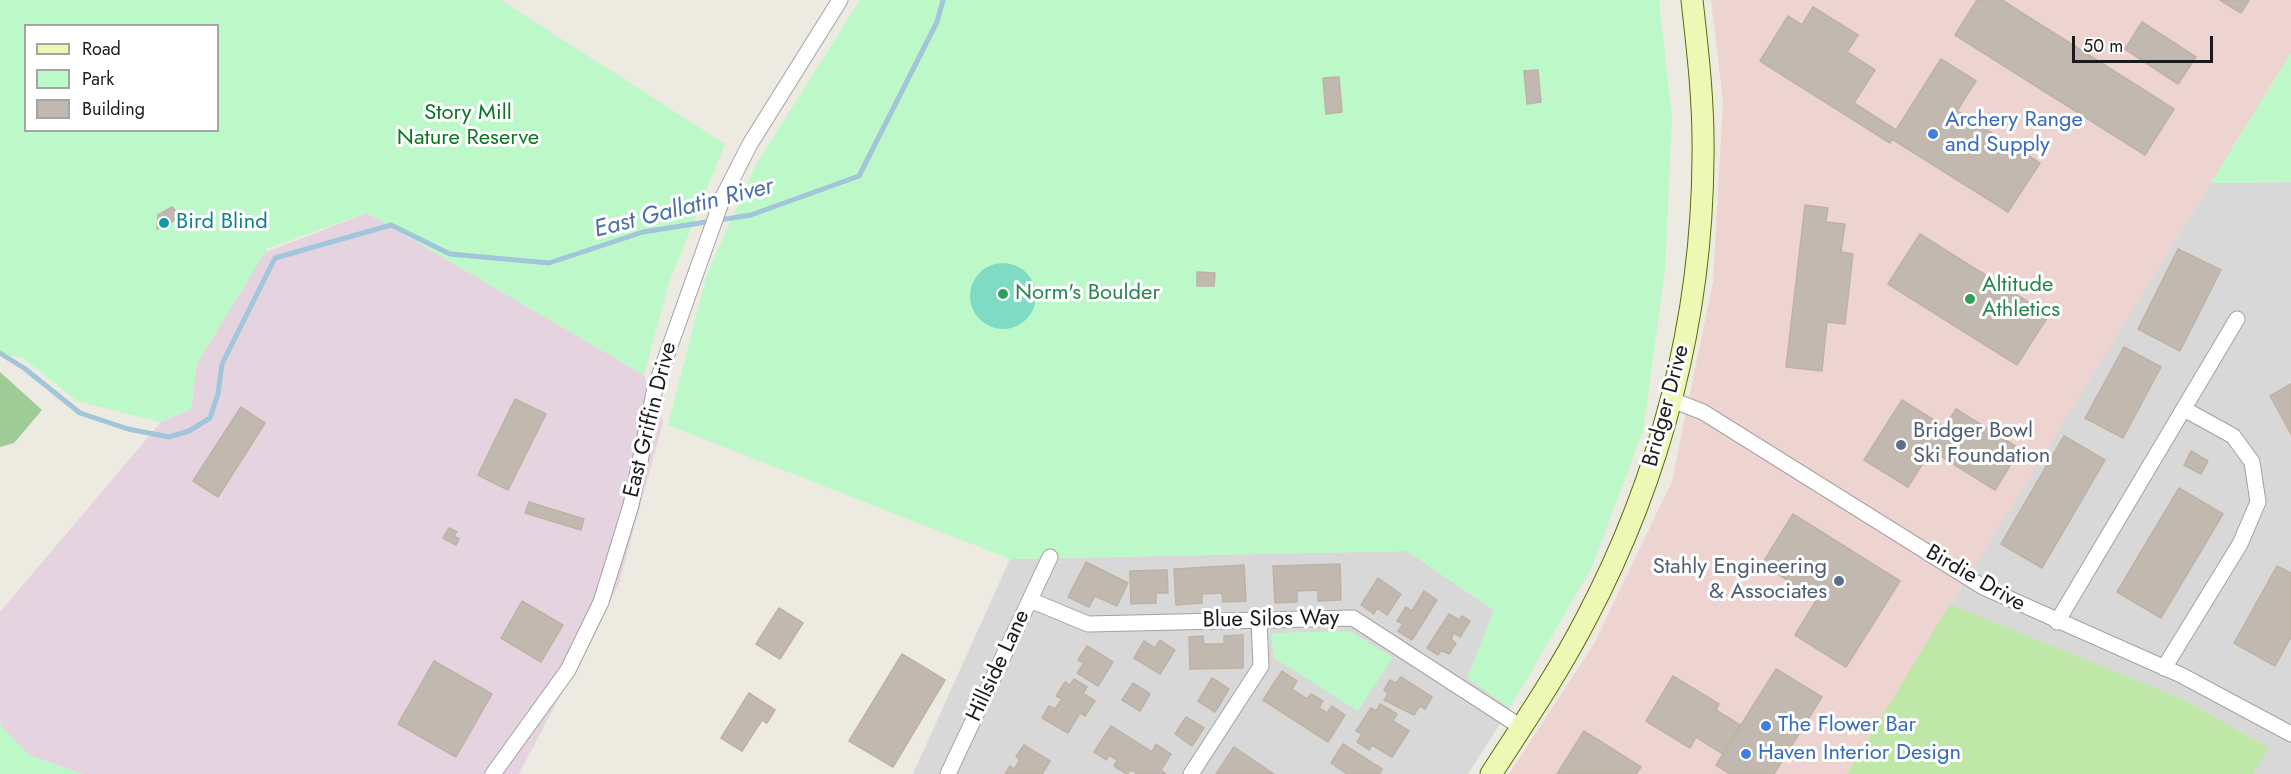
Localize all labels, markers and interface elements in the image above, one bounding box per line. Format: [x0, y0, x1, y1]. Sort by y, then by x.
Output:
legend [24, 24, 219, 132]
scale bar [2075, 24, 2216, 62]
text: 50 m [2083, 33, 2123, 59]
text: Road [82, 36, 121, 62]
text: Park [82, 66, 114, 92]
text: Building [82, 96, 145, 122]
park label: Story Mill Nature Reserve [397, 101, 539, 152]
place label: Archery Range and Supply [1945, 108, 2083, 160]
marker: Archery Range and Supply [1926, 127, 1940, 141]
water label: East Gallatin River [591, 173, 777, 245]
place label: Bird Blind [176, 210, 268, 236]
marker: Bird Blind [157, 216, 171, 230]
place label: Altitude Athletics [1982, 273, 2060, 324]
place label: Norm's Boulder [1015, 281, 1160, 307]
marker: Norm's Boulder [996, 287, 1010, 301]
marker: Altitude Athletics [1963, 292, 1977, 306]
street label: East Griffin Drive [619, 340, 683, 500]
street label: Bridger Drive [1638, 342, 1696, 470]
place label: Bridger Bowl Ski Foundation [1913, 419, 2050, 470]
marker: Bridger Bowl Ski Foundation [1894, 438, 1908, 452]
street label: Birdie Drive [1920, 540, 2030, 618]
place label: Stahly Engineering & Associates [1653, 555, 1827, 606]
marker: Stahly Engineering & Associates [1832, 574, 1846, 588]
street label: Hillside Lane [962, 606, 1036, 726]
street label: Blue Silos Way [1202, 606, 1340, 634]
place label: The Flower Bar [1778, 713, 1916, 739]
marker: The Flower Bar [1759, 719, 1773, 733]
place label: Haven Interior Design [1758, 741, 1961, 767]
marker: Haven Interior Design [1739, 747, 1753, 761]

